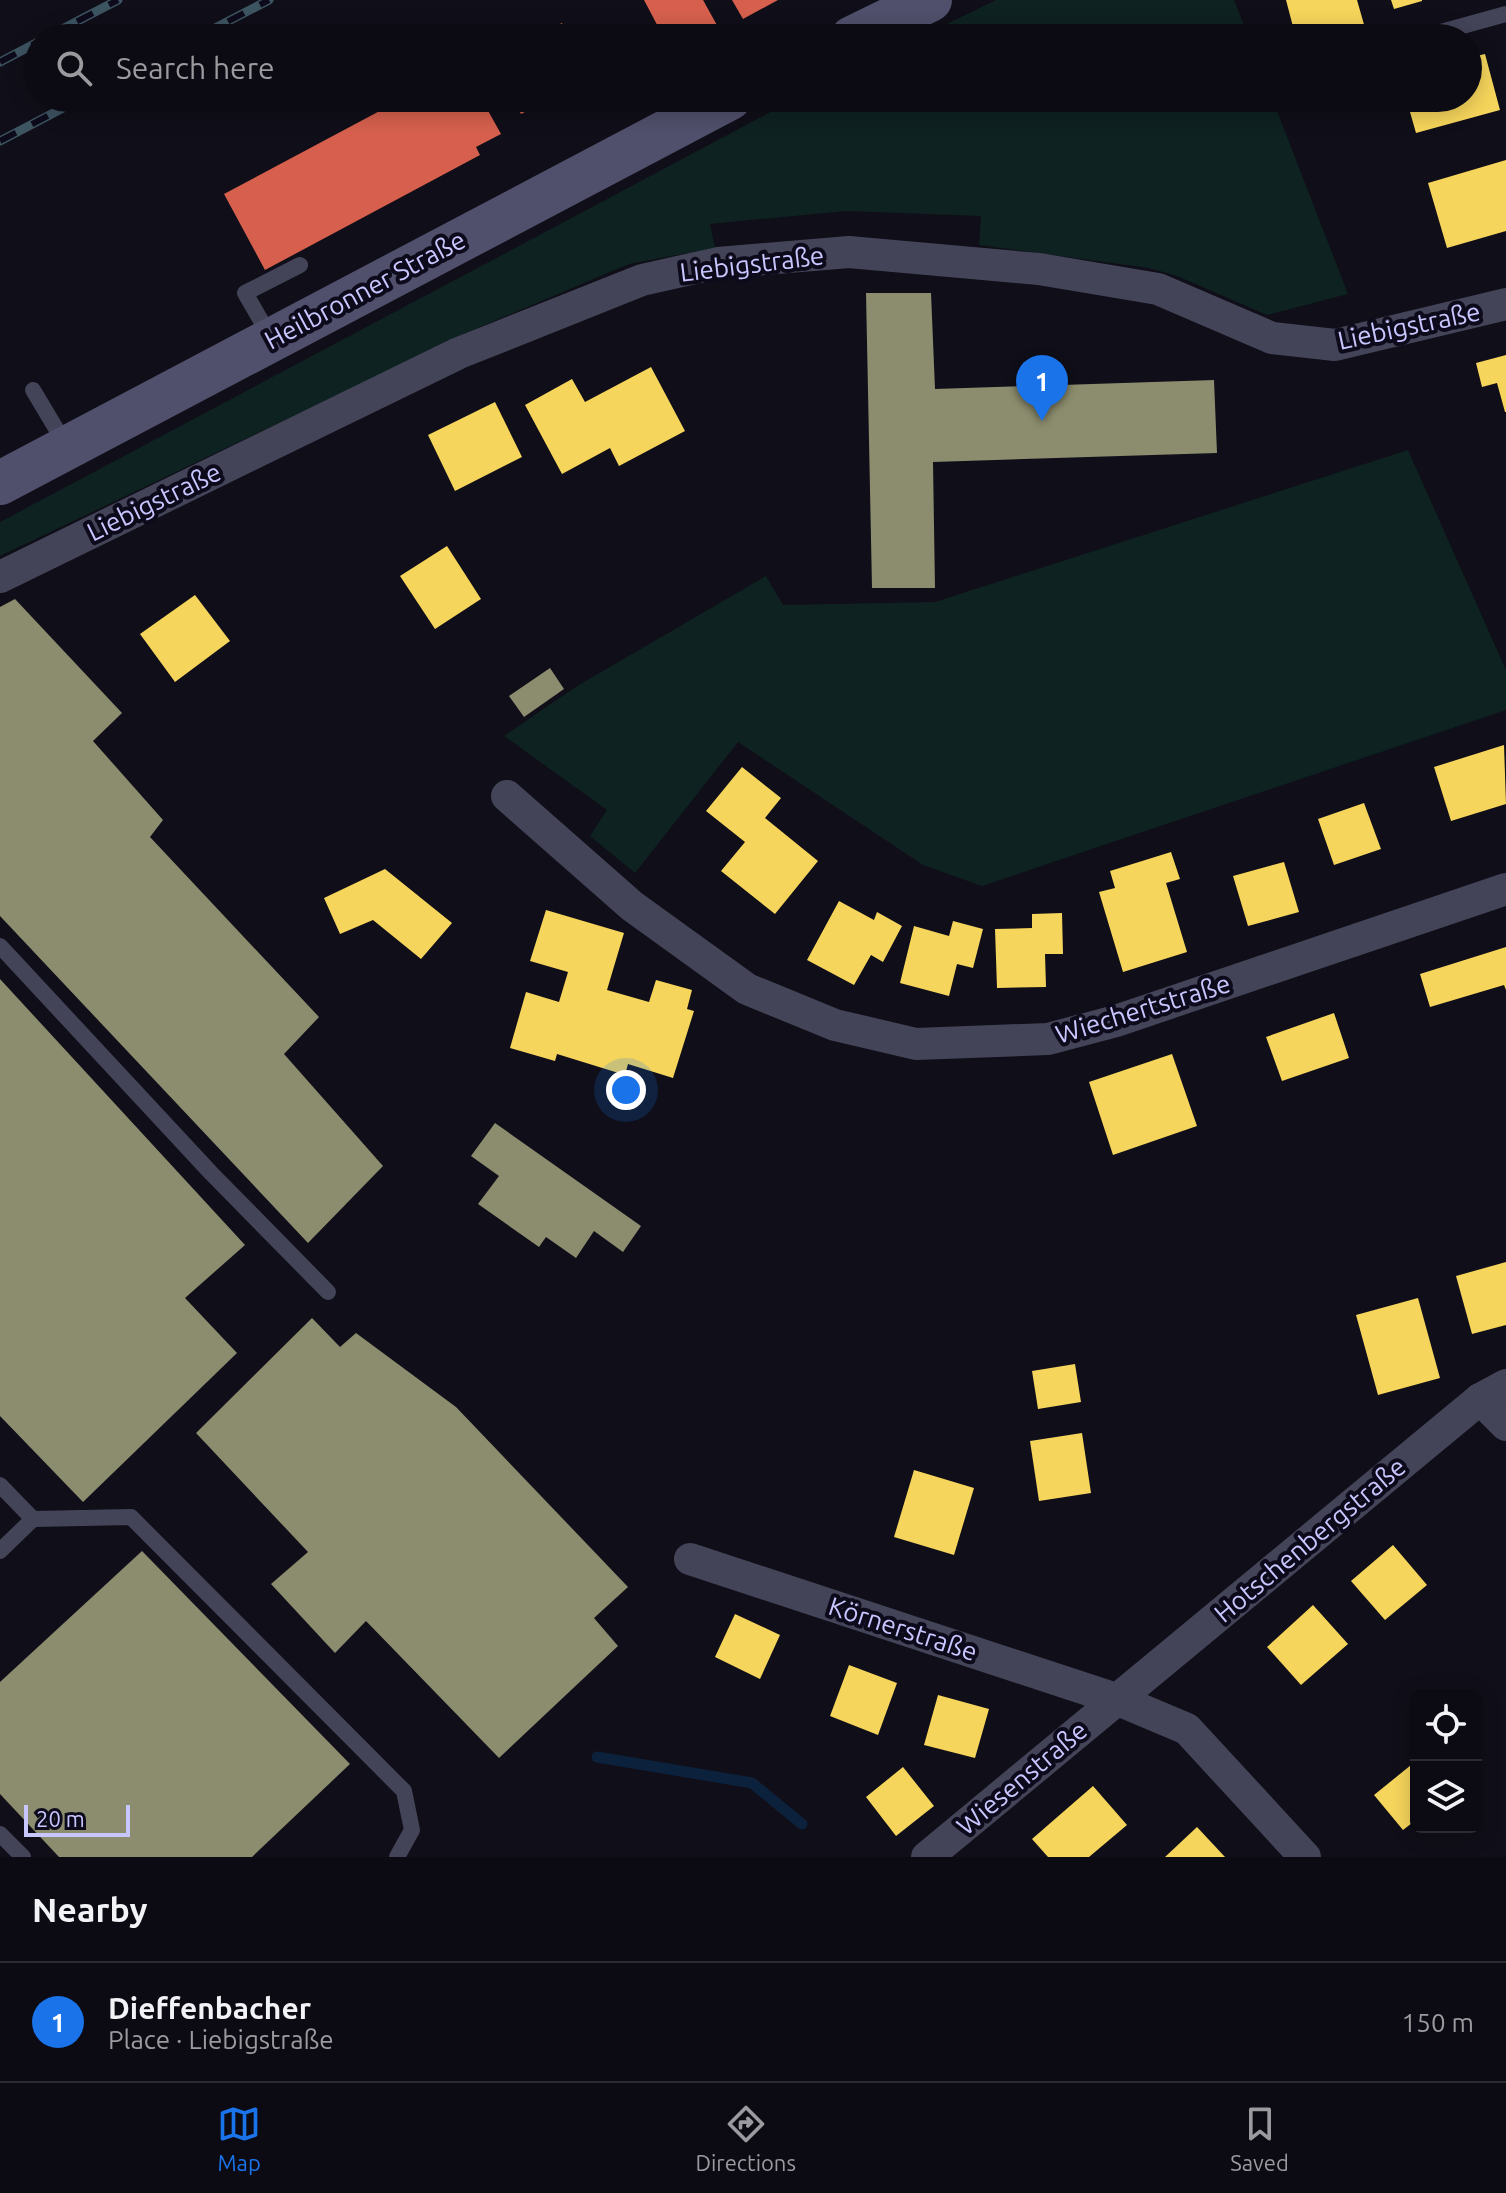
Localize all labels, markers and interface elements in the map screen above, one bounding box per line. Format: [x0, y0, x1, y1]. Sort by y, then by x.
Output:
search box [24, 24, 1482, 112]
icon: search [52, 46, 96, 90]
text: Search here [116, 51, 275, 85]
street label: Heilbronner Straße [260, 224, 470, 355]
street label: Liebigstraße [678, 240, 826, 287]
street label: Liebigstraße [1335, 296, 1483, 355]
pin: 1 [1016, 355, 1068, 421]
street label: Liebigstraße [82, 457, 225, 546]
street label: Wiechertstraße [1052, 968, 1234, 1049]
your location [606, 1070, 646, 1110]
street label: Hotschenbergstraße [1208, 1451, 1411, 1628]
street label: Körnerstraße [825, 1591, 981, 1666]
map controls [1410, 1689, 1482, 1833]
button: locate [1410, 1689, 1482, 1761]
street label: Wiesenstraße [951, 1715, 1092, 1840]
button: layers [1410, 1761, 1482, 1833]
scale bar [24, 1801, 130, 1837]
text: 20 m [36, 1806, 85, 1831]
text: Nearby [32, 1890, 147, 1928]
text: Dieffenbacher [108, 1991, 311, 2025]
text: 1 [51, 2008, 65, 2037]
text: 150 m [1402, 2008, 1474, 2037]
text: Place · Liebigstraße [108, 2025, 334, 2054]
tab: Map [217, 2102, 261, 2175]
tab: Directions [695, 2102, 796, 2175]
tab: Saved [1230, 2102, 1289, 2175]

